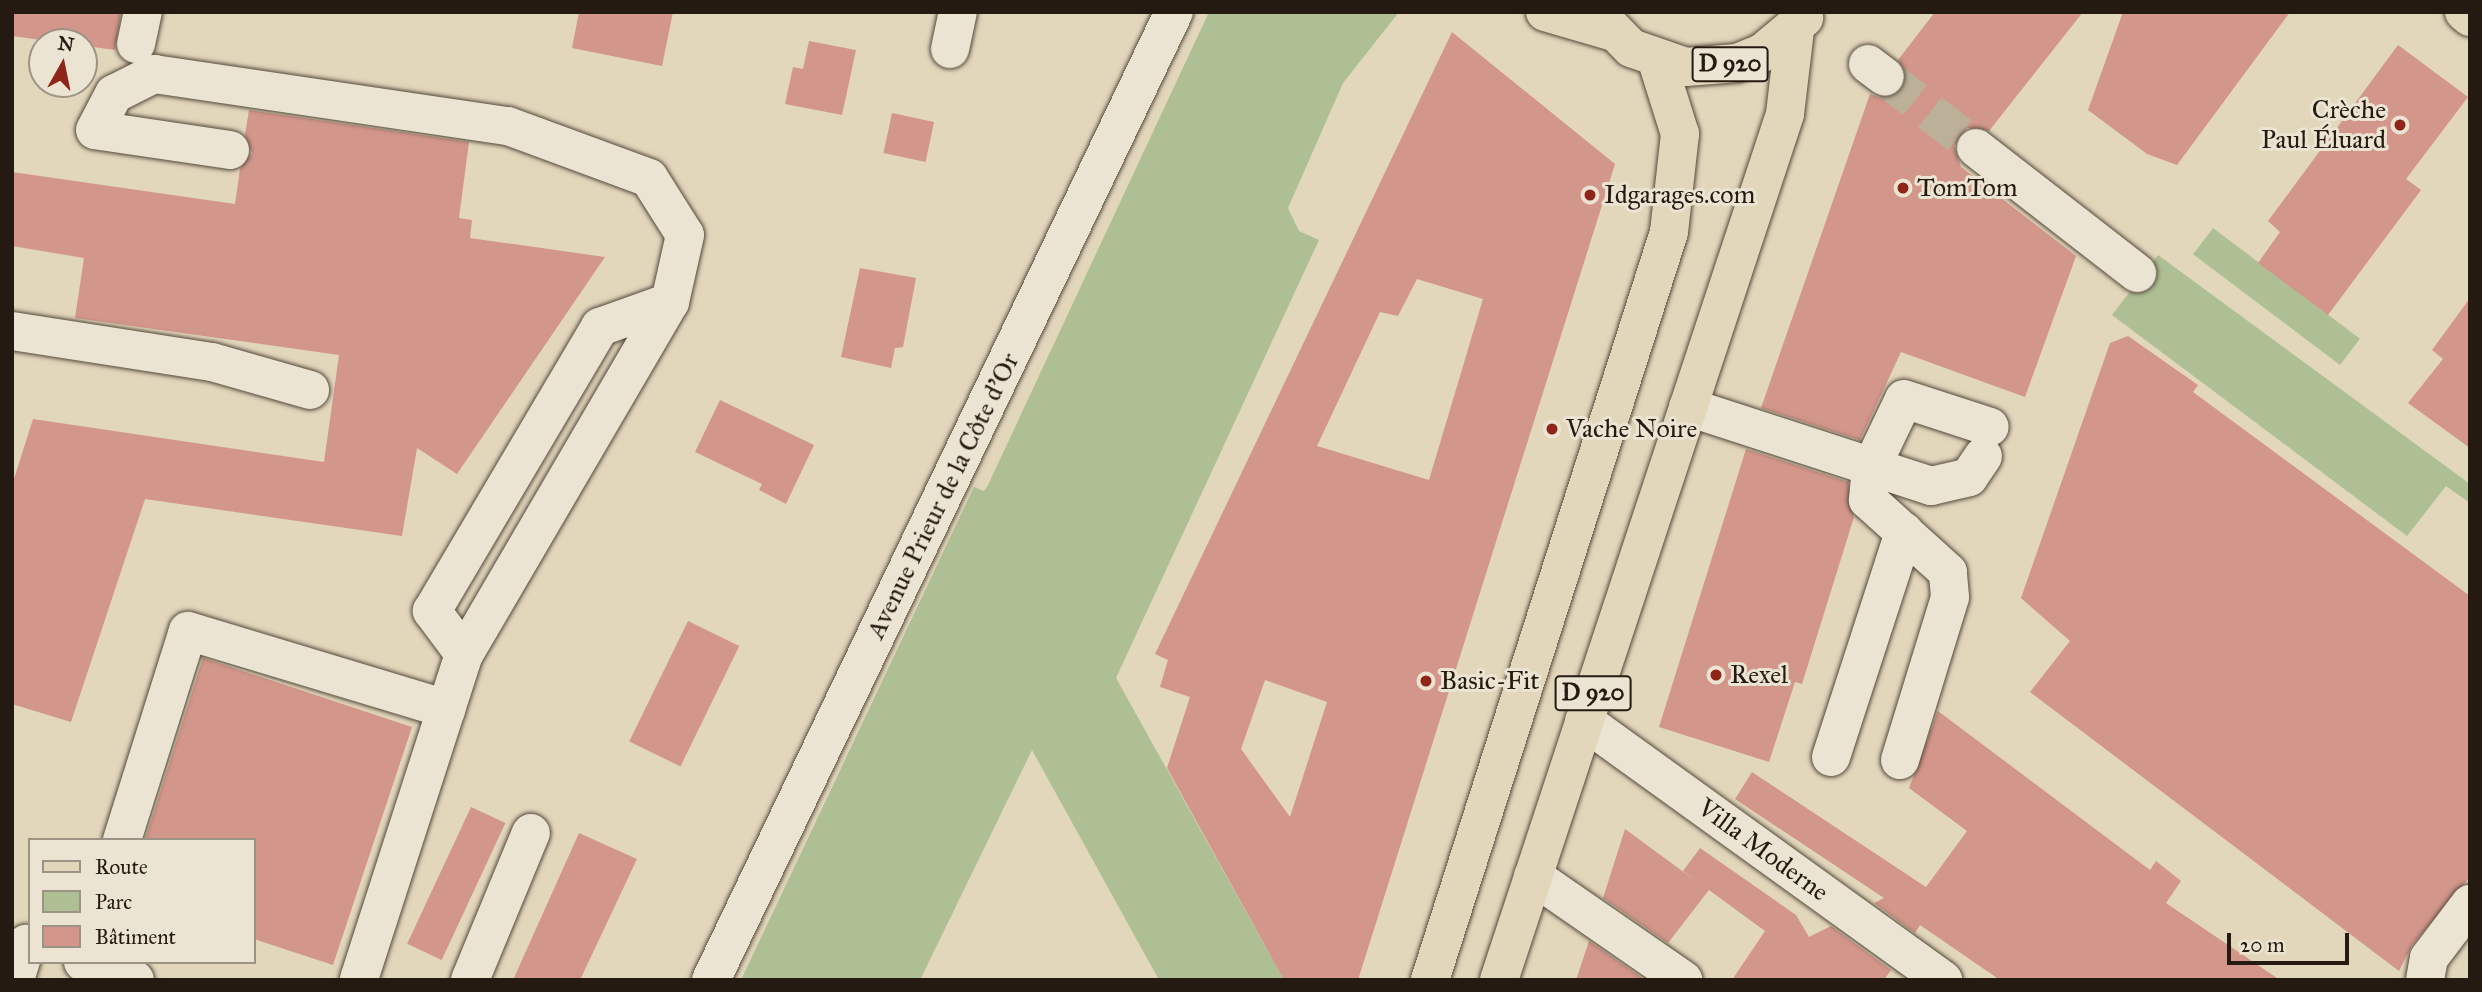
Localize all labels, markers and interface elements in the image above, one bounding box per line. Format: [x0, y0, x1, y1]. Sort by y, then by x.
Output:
north arrow [28, 28, 98, 98]
text: N [56, 31, 76, 56]
road number: D 920 [1692, 43, 1768, 84]
place label: Crèche Paul Éluard [2261, 94, 2386, 156]
marker: Crèche Paul Éluard [2392, 117, 2408, 133]
place label: TomTom [1917, 172, 2018, 204]
place label: Idgarages.com [1604, 179, 1755, 211]
marker: TomTom [1895, 180, 1911, 196]
marker: Idgarages.com [1582, 187, 1598, 203]
street label: Avenue Prieur de la Côte d'Or [860, 348, 1026, 644]
place label: Vache Noire [1566, 413, 1697, 445]
marker: Vache Noire [1544, 421, 1560, 437]
place label: Rexel [1730, 659, 1788, 691]
place label: Basic-Fit [1440, 665, 1540, 697]
marker: Rexel [1708, 667, 1724, 683]
road number: D 920 [1554, 672, 1632, 714]
marker: Basic-Fit [1418, 673, 1434, 689]
street label: Villa Moderne [1691, 792, 1835, 908]
legend [28, 838, 256, 964]
text: Route [95, 854, 148, 880]
text: Parc [95, 889, 132, 915]
scale bar [2230, 918, 2352, 962]
text: Bâtiment [95, 924, 176, 950]
text: 20 m [2240, 932, 2285, 958]

